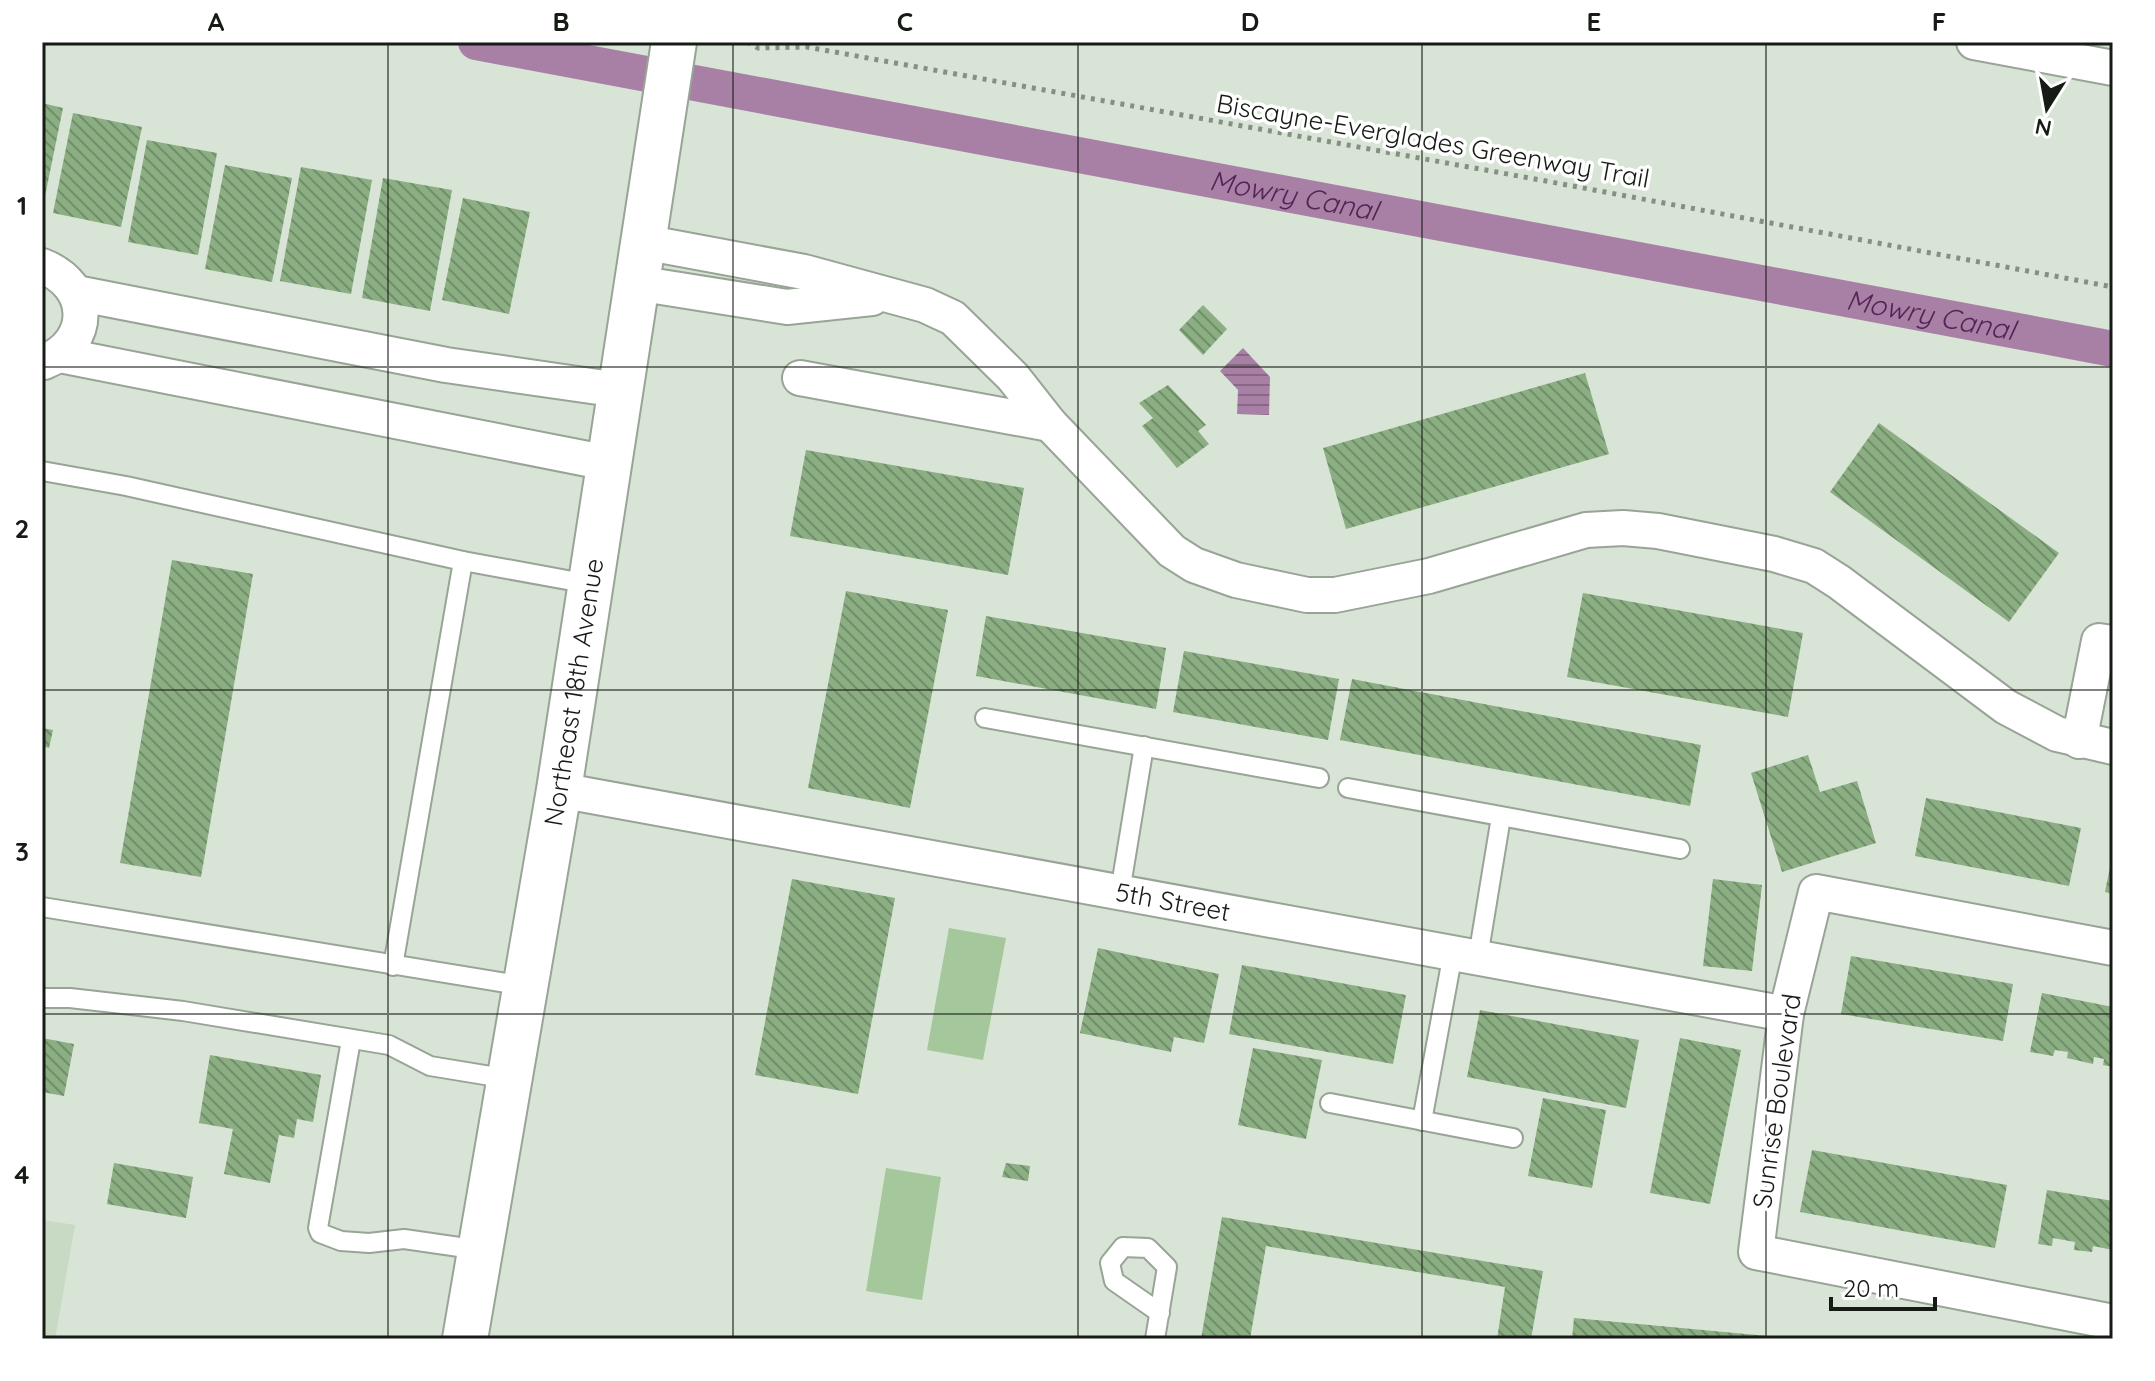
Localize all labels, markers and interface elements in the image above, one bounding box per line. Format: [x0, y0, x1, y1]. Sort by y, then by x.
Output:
text: A [208, 5, 225, 38]
text: B [552, 5, 570, 38]
text: C [897, 5, 913, 38]
text: D [1241, 5, 1259, 38]
text: E [1587, 5, 1601, 38]
text: F [1932, 5, 1946, 38]
north arrow [2007, 68, 2087, 148]
street label: Biscayne-Everglades Greenway Trail [1214, 86, 1652, 195]
text: N [2033, 112, 2054, 143]
water label: Mowry Canal [1207, 162, 1384, 228]
text: 1 [17, 189, 27, 222]
water label: Mowry Canal [1844, 281, 2021, 348]
text: 2 [15, 512, 29, 545]
street label: Northeast 18th Avenue [536, 556, 610, 828]
text: 3 [15, 835, 29, 868]
street label: 5th Street [1113, 875, 1233, 928]
street label: Sunrise Boulevard [1745, 992, 1808, 1210]
text: 4 [14, 1158, 30, 1191]
scale bar [1831, 1261, 1935, 1311]
text: 20 m [1843, 1273, 1899, 1303]

